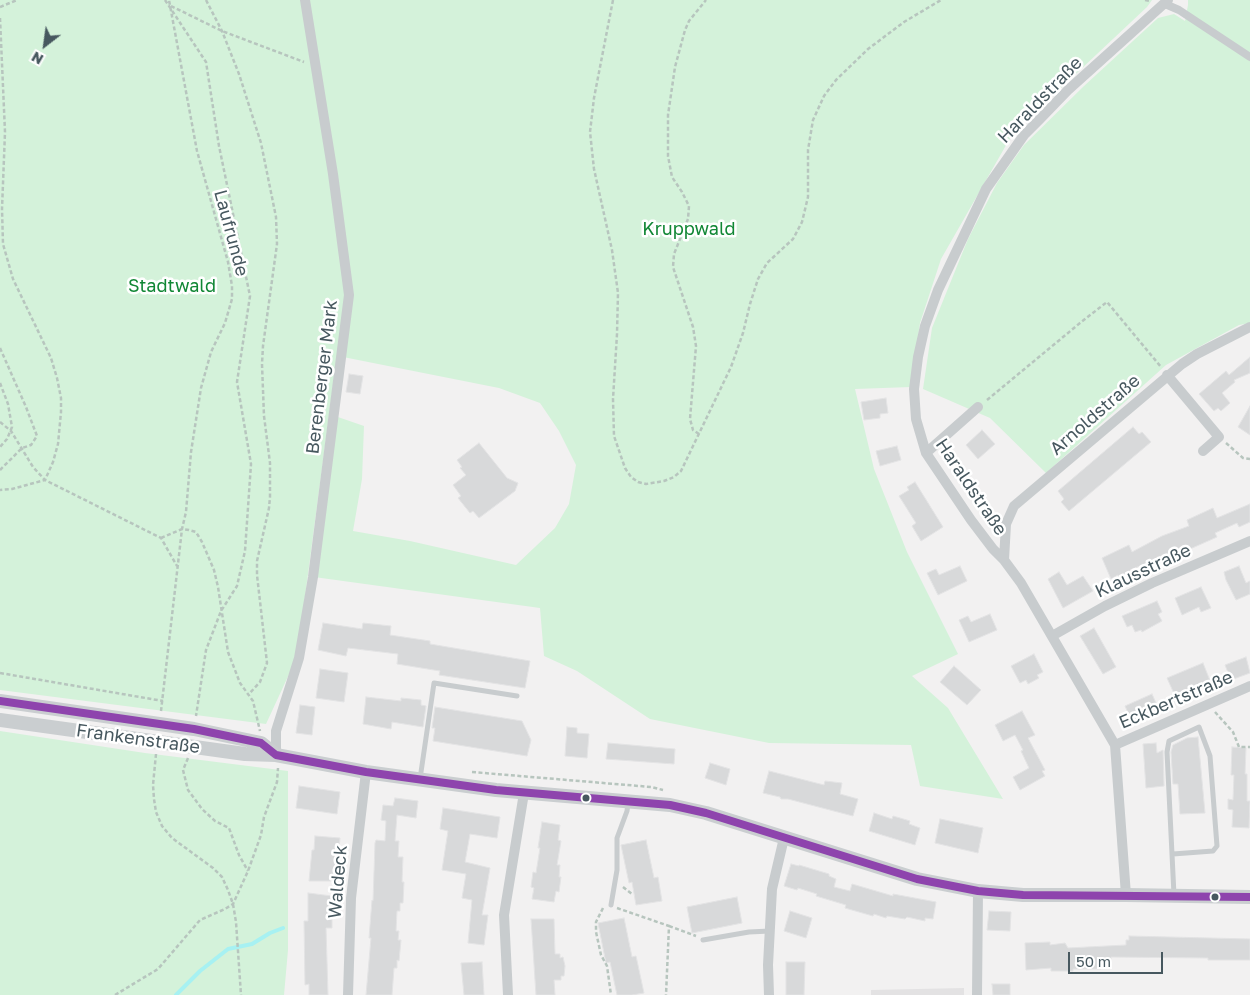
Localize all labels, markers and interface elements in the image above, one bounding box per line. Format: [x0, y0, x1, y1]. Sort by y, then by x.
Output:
north arrow [20, 20, 70, 70]
text: N [28, 48, 46, 68]
street label: Haraldstraße [993, 52, 1087, 148]
street label: Laufrunde [209, 187, 253, 279]
park label: Kruppwald [642, 218, 736, 240]
park label: Stadtwald [128, 275, 216, 297]
street label: Berenberger Mark [302, 299, 342, 455]
street label: Arnoldstraße [1046, 370, 1144, 460]
street label: Haraldstraße [931, 434, 1011, 540]
street label: Klausstraße [1092, 539, 1194, 603]
street label: Eckbertstraße [1116, 666, 1236, 734]
street label: Frankenstraße [75, 720, 201, 758]
unlabelled marker [581, 793, 591, 803]
street label: Waldeck [324, 844, 352, 920]
unlabelled marker [1210, 892, 1220, 902]
scale bar [1070, 942, 1165, 974]
text: 50 m [1076, 952, 1111, 970]

